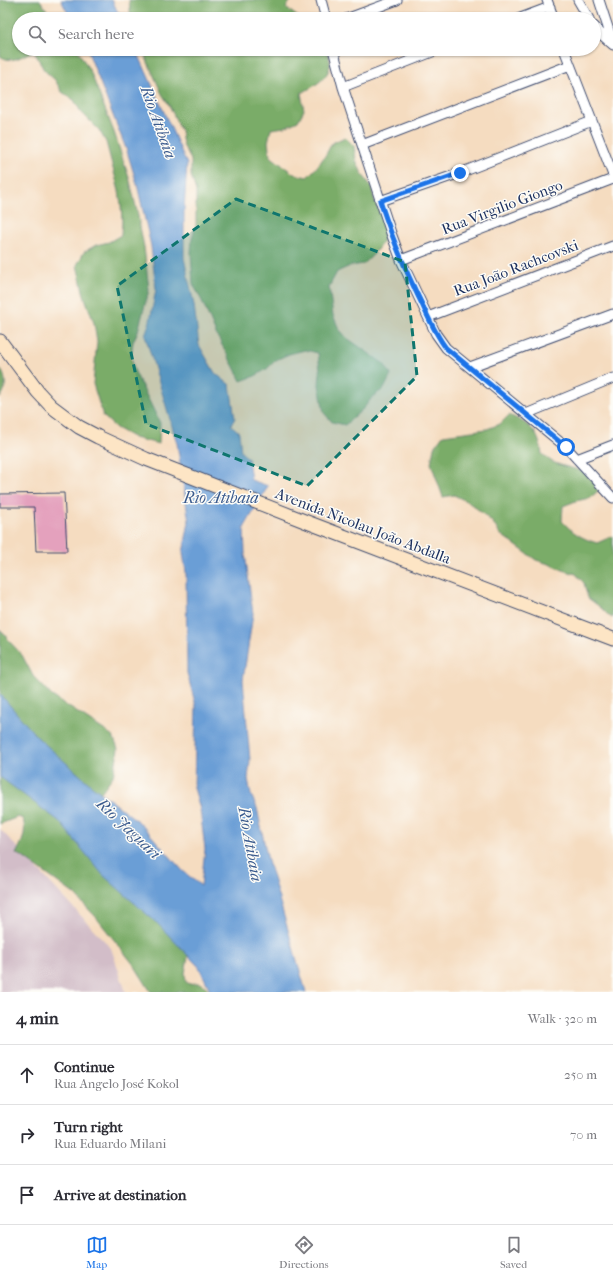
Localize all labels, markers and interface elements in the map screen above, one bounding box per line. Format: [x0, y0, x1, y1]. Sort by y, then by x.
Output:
search box [12, 12, 601, 56]
icon: search [26, 23, 48, 45]
text: Search here [58, 25, 134, 43]
water label: Rio Atibaia [136, 83, 180, 161]
route end [451, 164, 469, 182]
street label: Rua Virgilio Giongo [439, 175, 565, 238]
street label: Rua João Rachcovski [451, 236, 581, 300]
route start [557, 438, 575, 456]
street label: Avenida Nicolau João Abdalla [272, 484, 454, 568]
water label: Rio Atibaia [182, 488, 259, 507]
water label: Rio Jaguari [92, 793, 166, 864]
water label: Rio Atibaia [234, 804, 266, 883]
text: 4 min [16, 1008, 59, 1028]
text: Walk · 320 m [528, 1011, 597, 1026]
text: Continue [54, 1058, 114, 1076]
icon: ahead [16, 1064, 38, 1086]
text: 250 m [564, 1067, 597, 1082]
text: Rua Angelo José Kokol [54, 1076, 179, 1091]
text: Turn right [54, 1118, 123, 1136]
icon: right [16, 1124, 38, 1146]
text: 70 m [570, 1127, 597, 1142]
text: Rua Eduardo Milani [54, 1136, 166, 1151]
icon: arrive [16, 1184, 38, 1206]
text: Arrive at destination [54, 1186, 186, 1204]
tab: Map [86, 1234, 108, 1271]
tab: Directions [279, 1234, 329, 1271]
tab: Saved [500, 1234, 527, 1271]

